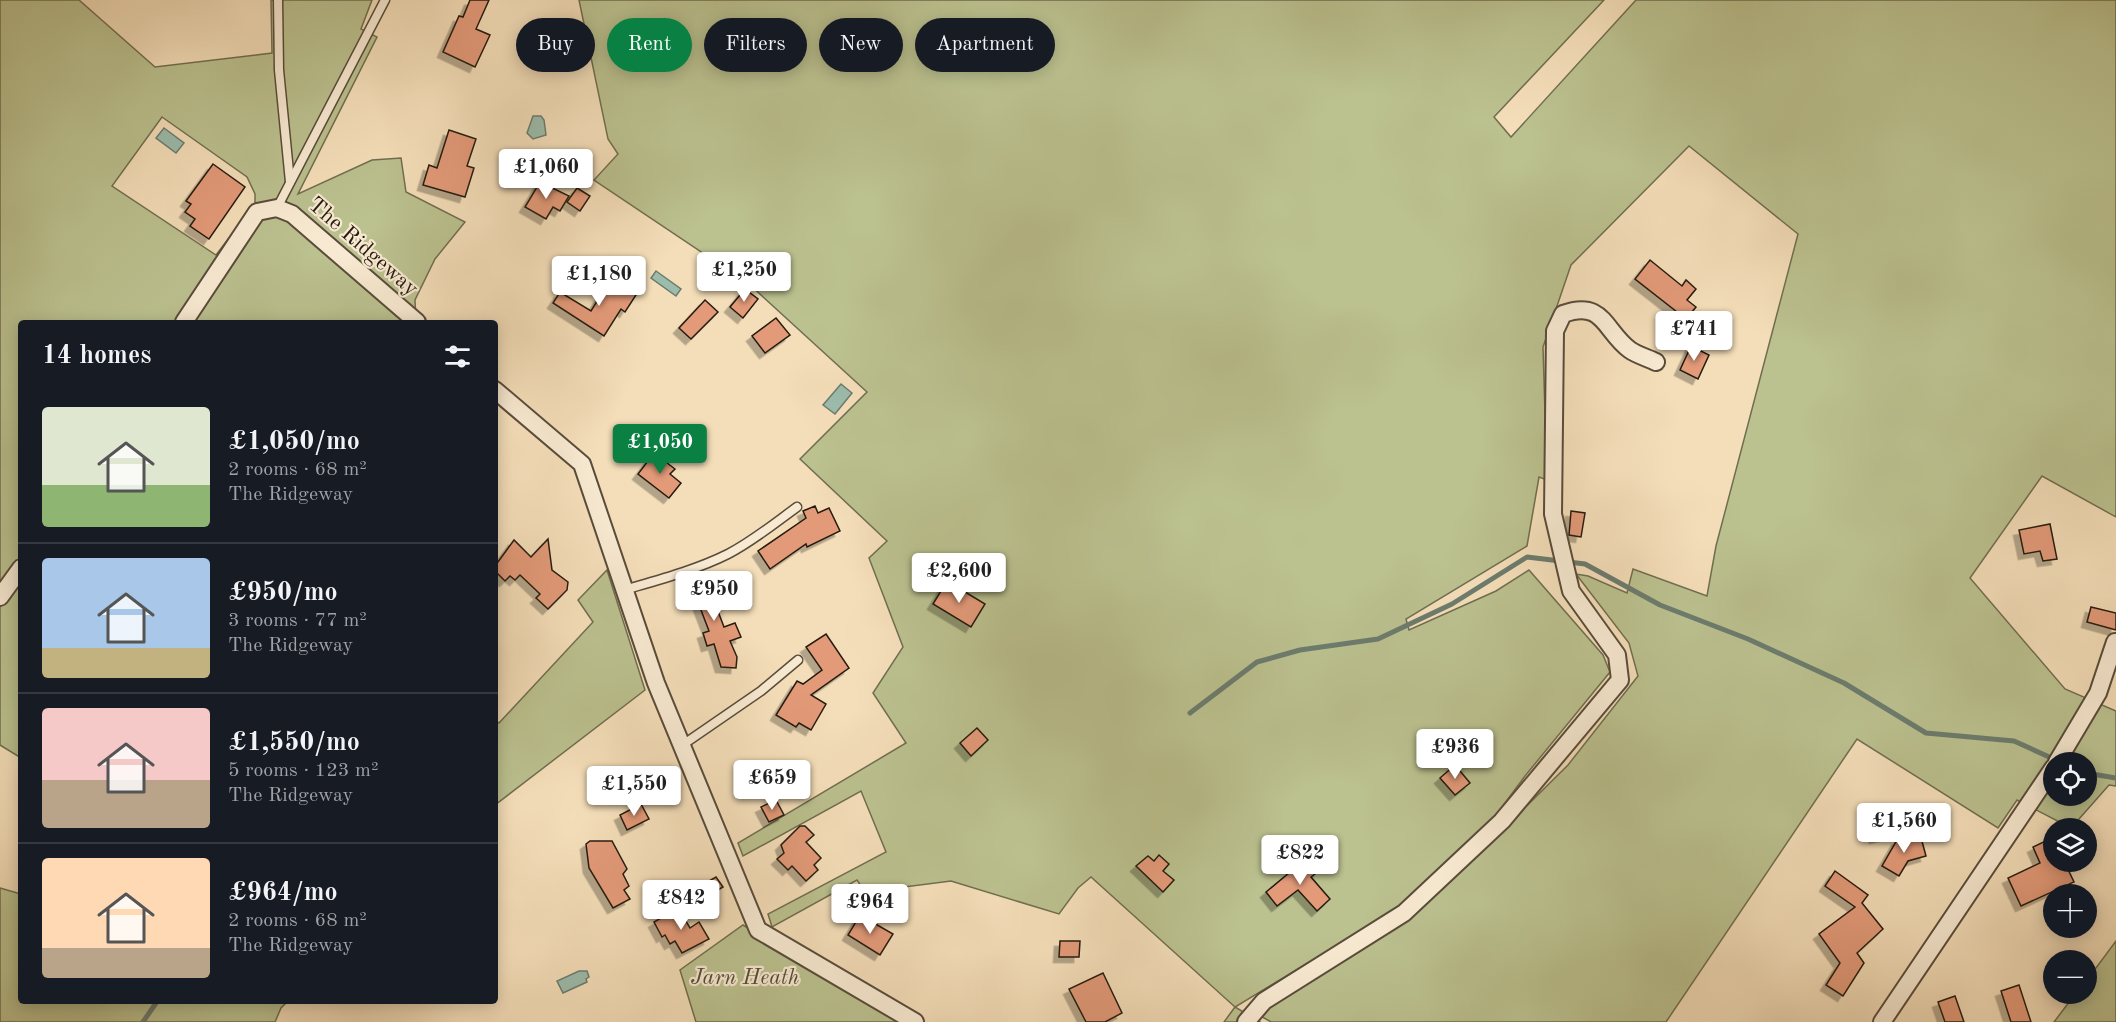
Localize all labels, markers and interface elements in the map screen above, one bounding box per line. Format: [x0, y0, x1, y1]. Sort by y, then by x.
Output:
chip: Buy [516, 18, 595, 72]
chip: Rent [607, 18, 692, 72]
chip: Filters [704, 18, 807, 72]
chip: New [819, 18, 903, 72]
chip: Apartment [915, 18, 1055, 72]
pin: £1,060 [497, 149, 595, 200]
text: £1,060 [513, 158, 579, 178]
street label: The Ridgeway [304, 194, 422, 301]
pin: £1,250 [695, 252, 793, 303]
pin: £1,180 [550, 256, 648, 307]
text: £1,250 [711, 261, 777, 281]
text: £1,180 [566, 265, 632, 285]
pin: £741 [1658, 311, 1730, 362]
text: £741 [1669, 320, 1719, 340]
icon: filters [441, 340, 474, 373]
text: 14 homes [42, 343, 151, 369]
pin: £1,050 [611, 424, 709, 475]
text: £1,050/mo [228, 429, 360, 455]
icon: home [90, 431, 162, 503]
text: £1,050 [627, 433, 693, 453]
text: 2 rooms · 68 m² [228, 460, 367, 480]
text: The Ridgeway [228, 485, 353, 505]
pin: £2,600 [910, 553, 1008, 604]
text: £2,600 [926, 562, 992, 582]
pin: £950 [678, 571, 750, 622]
text: £950/mo [228, 580, 338, 606]
text: £950 [689, 580, 739, 600]
icon: home [90, 582, 162, 654]
text: 3 rooms · 77 m² [228, 611, 367, 631]
text: The Ridgeway [228, 636, 353, 656]
pin: £936 [1419, 729, 1491, 780]
text: £1,550/mo [228, 730, 360, 756]
icon: home [90, 732, 162, 804]
text: £936 [1430, 738, 1480, 758]
map controls [2043, 752, 2097, 1004]
button: locate [2043, 752, 2097, 806]
pin: £659 [736, 760, 808, 811]
text: 5 rooms · 123 m² [228, 761, 378, 781]
pin: £1,550 [585, 766, 683, 817]
text: £659 [747, 769, 797, 789]
text: £1,550 [601, 775, 667, 795]
text: The Ridgeway [228, 786, 353, 806]
pin: £1,560 [1855, 803, 1953, 854]
text: £1,560 [1871, 812, 1937, 832]
button: layers [2043, 818, 2097, 872]
pin: £822 [1264, 835, 1336, 886]
text: £822 [1275, 844, 1325, 864]
text: £964/mo [228, 880, 338, 906]
pin: £842 [645, 880, 717, 931]
icon: home [90, 882, 162, 954]
pin: £964 [834, 884, 906, 935]
button: + [2043, 884, 2097, 938]
text: £842 [656, 889, 706, 909]
text: £964 [845, 893, 895, 913]
text: 2 rooms · 68 m² [228, 911, 367, 931]
text: The Ridgeway [228, 936, 353, 956]
button: − [2043, 950, 2097, 1004]
park label: Jarn Heath [691, 967, 799, 989]

